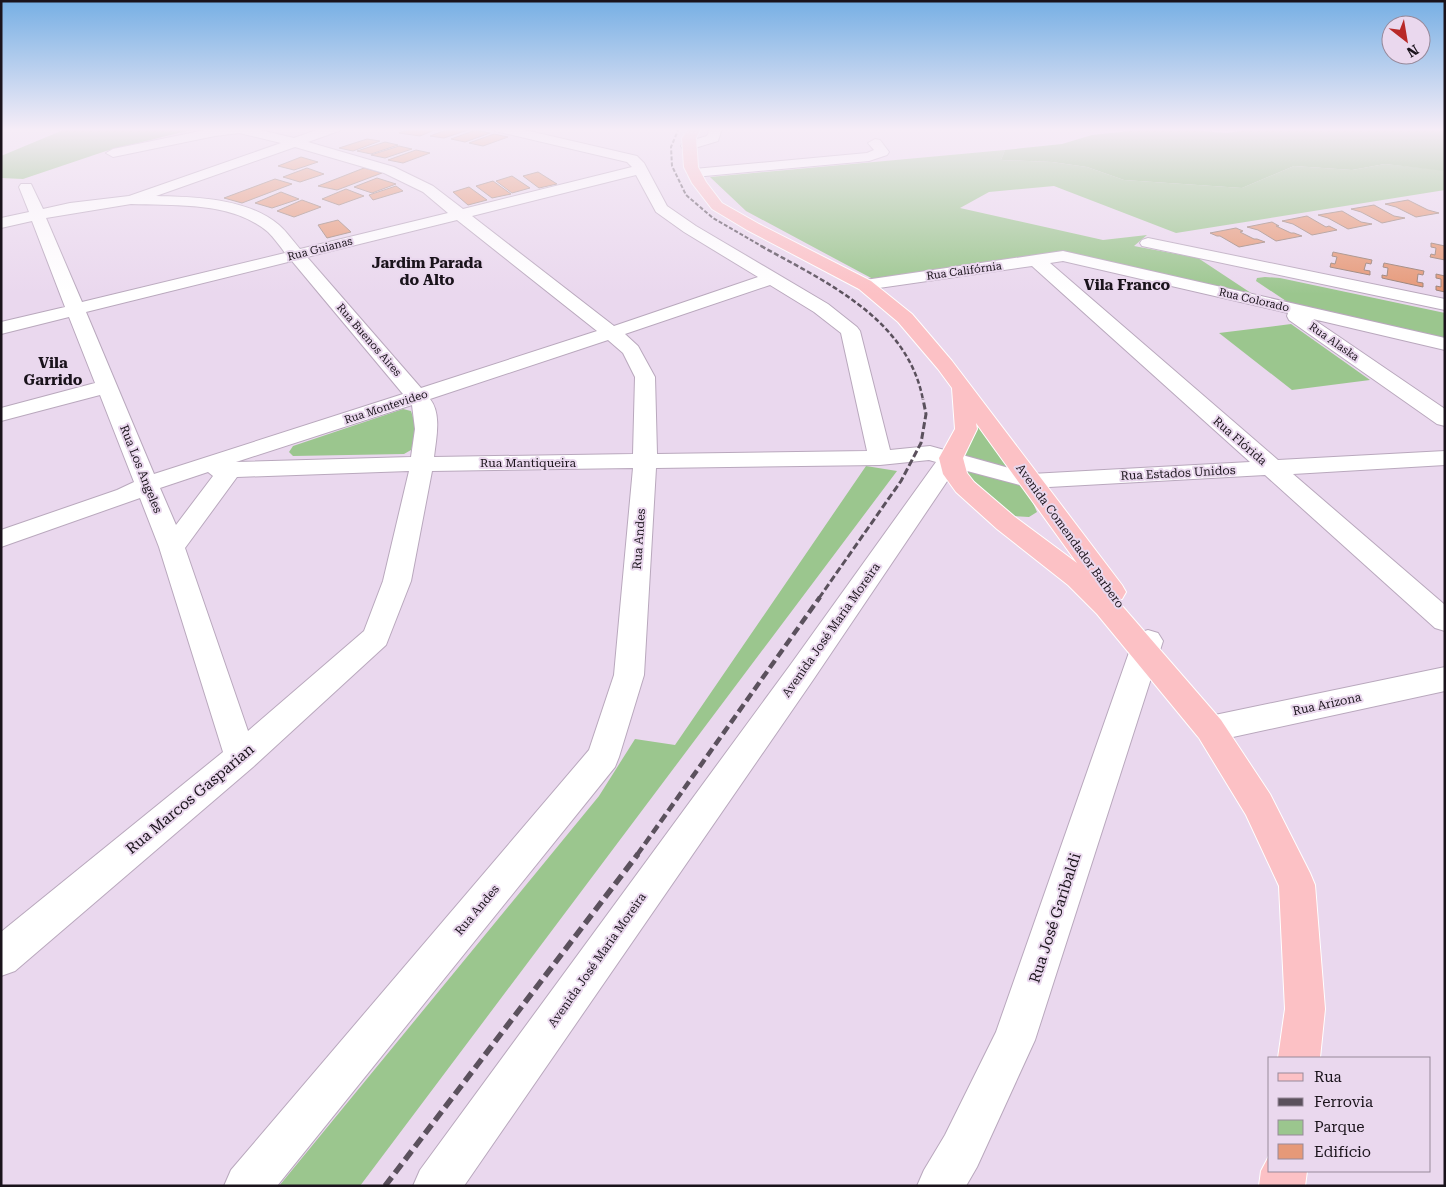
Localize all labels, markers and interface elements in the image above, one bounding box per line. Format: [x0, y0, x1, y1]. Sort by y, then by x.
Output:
north arrow [1381, 15, 1431, 65]
text: N [1404, 42, 1421, 61]
street label: Rua Guianas [286, 235, 354, 263]
district label: Jardim Parada do Alto [372, 254, 482, 289]
street label: Rua Califórnia [926, 259, 1003, 283]
district label: Vila Franco [1084, 276, 1171, 294]
street label: Rua Colorado [1217, 286, 1291, 314]
street label: Rua Buenos Aires [334, 301, 404, 379]
street label: Rua Alaska [1307, 320, 1362, 364]
district label: Vila Garrido [24, 354, 83, 389]
street label: Rua Montevideo [343, 387, 430, 427]
street label: Rua Flórida [1210, 414, 1270, 468]
street label: Rua Los Angeles [117, 423, 165, 515]
street label: Rua Mantiqueira [480, 456, 576, 470]
street label: Avenida Comendador Barbero [1013, 461, 1127, 611]
street label: Rua Estados Unidos [1120, 463, 1236, 483]
street label: Rua Andes [630, 508, 648, 570]
street label: Avenida José Maria Moreira [779, 560, 883, 700]
street label: Rua Arizona [1292, 690, 1363, 718]
street label: Rua Marcos Gasparian [122, 740, 258, 858]
street label: Rua José Garibaldi [1025, 851, 1085, 985]
street label: Rua Andes [452, 882, 502, 938]
street label: Avenida José Maria Moreira [545, 890, 649, 1030]
legend [1268, 1057, 1431, 1172]
text: Rua [1314, 1068, 1342, 1086]
text: Ferrovia [1314, 1093, 1373, 1111]
text: Parque [1314, 1118, 1365, 1136]
text: Edifício [1314, 1143, 1371, 1161]

